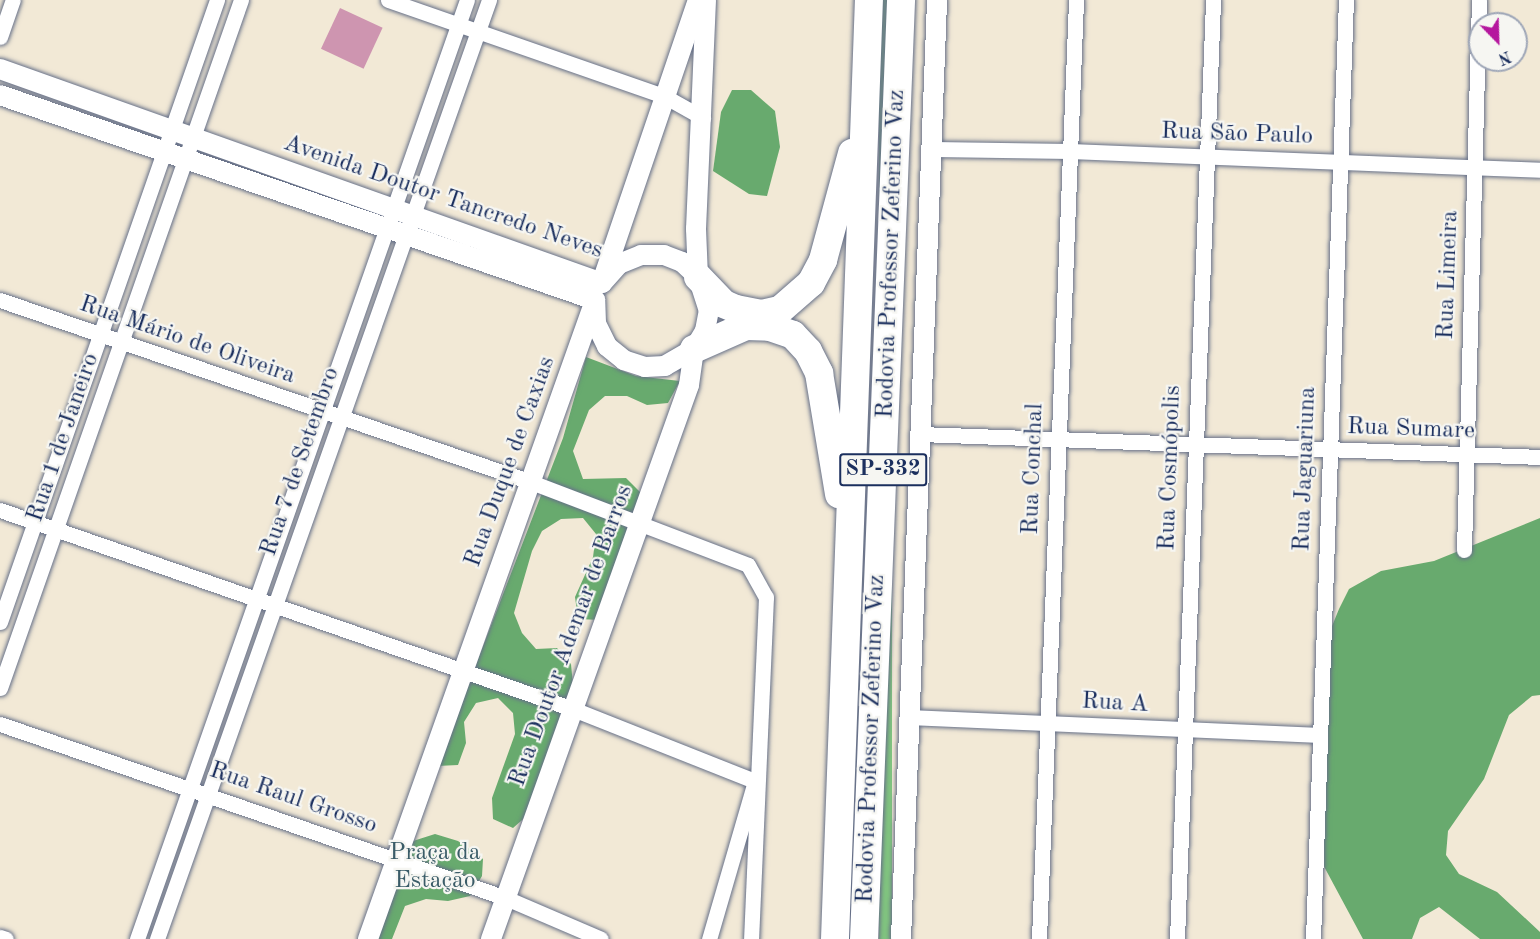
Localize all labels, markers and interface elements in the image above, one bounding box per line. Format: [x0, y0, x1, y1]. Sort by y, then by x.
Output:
north arrow [1468, 12, 1528, 72]
text: N [1496, 47, 1513, 66]
street label: Rodovia Professor Zeferino Vaz [872, 89, 912, 419]
street label: Rua São Paulo [1160, 118, 1314, 152]
street label: Avenida Doutor Tancredo Neves [279, 130, 607, 266]
street label: Rua Limeira [1432, 210, 1466, 340]
street label: Rua Mário de Oliveira [75, 291, 299, 391]
street label: Rua 1 de Janeiro [22, 350, 106, 526]
street label: Rua Duque de Caxias [459, 353, 563, 571]
street label: Rua 7 de Setembro [255, 364, 347, 560]
street label: Rua Cosmópolis [1154, 385, 1188, 551]
street label: Rua Jaguariuna [1289, 386, 1323, 552]
street label: Rua Conchal [1017, 403, 1051, 535]
street label: Rua Sumare [1347, 413, 1475, 447]
road number: SP-332 [838, 451, 928, 489]
street label: Rua Doutor Ademar de Barros [504, 481, 640, 791]
street label: Rodovia Professor Zeferino Vaz [852, 574, 892, 904]
street label: Rua A [1081, 688, 1149, 720]
street label: Rua Raul Grosso [205, 757, 381, 841]
park label: Praça da Estação [389, 840, 481, 896]

